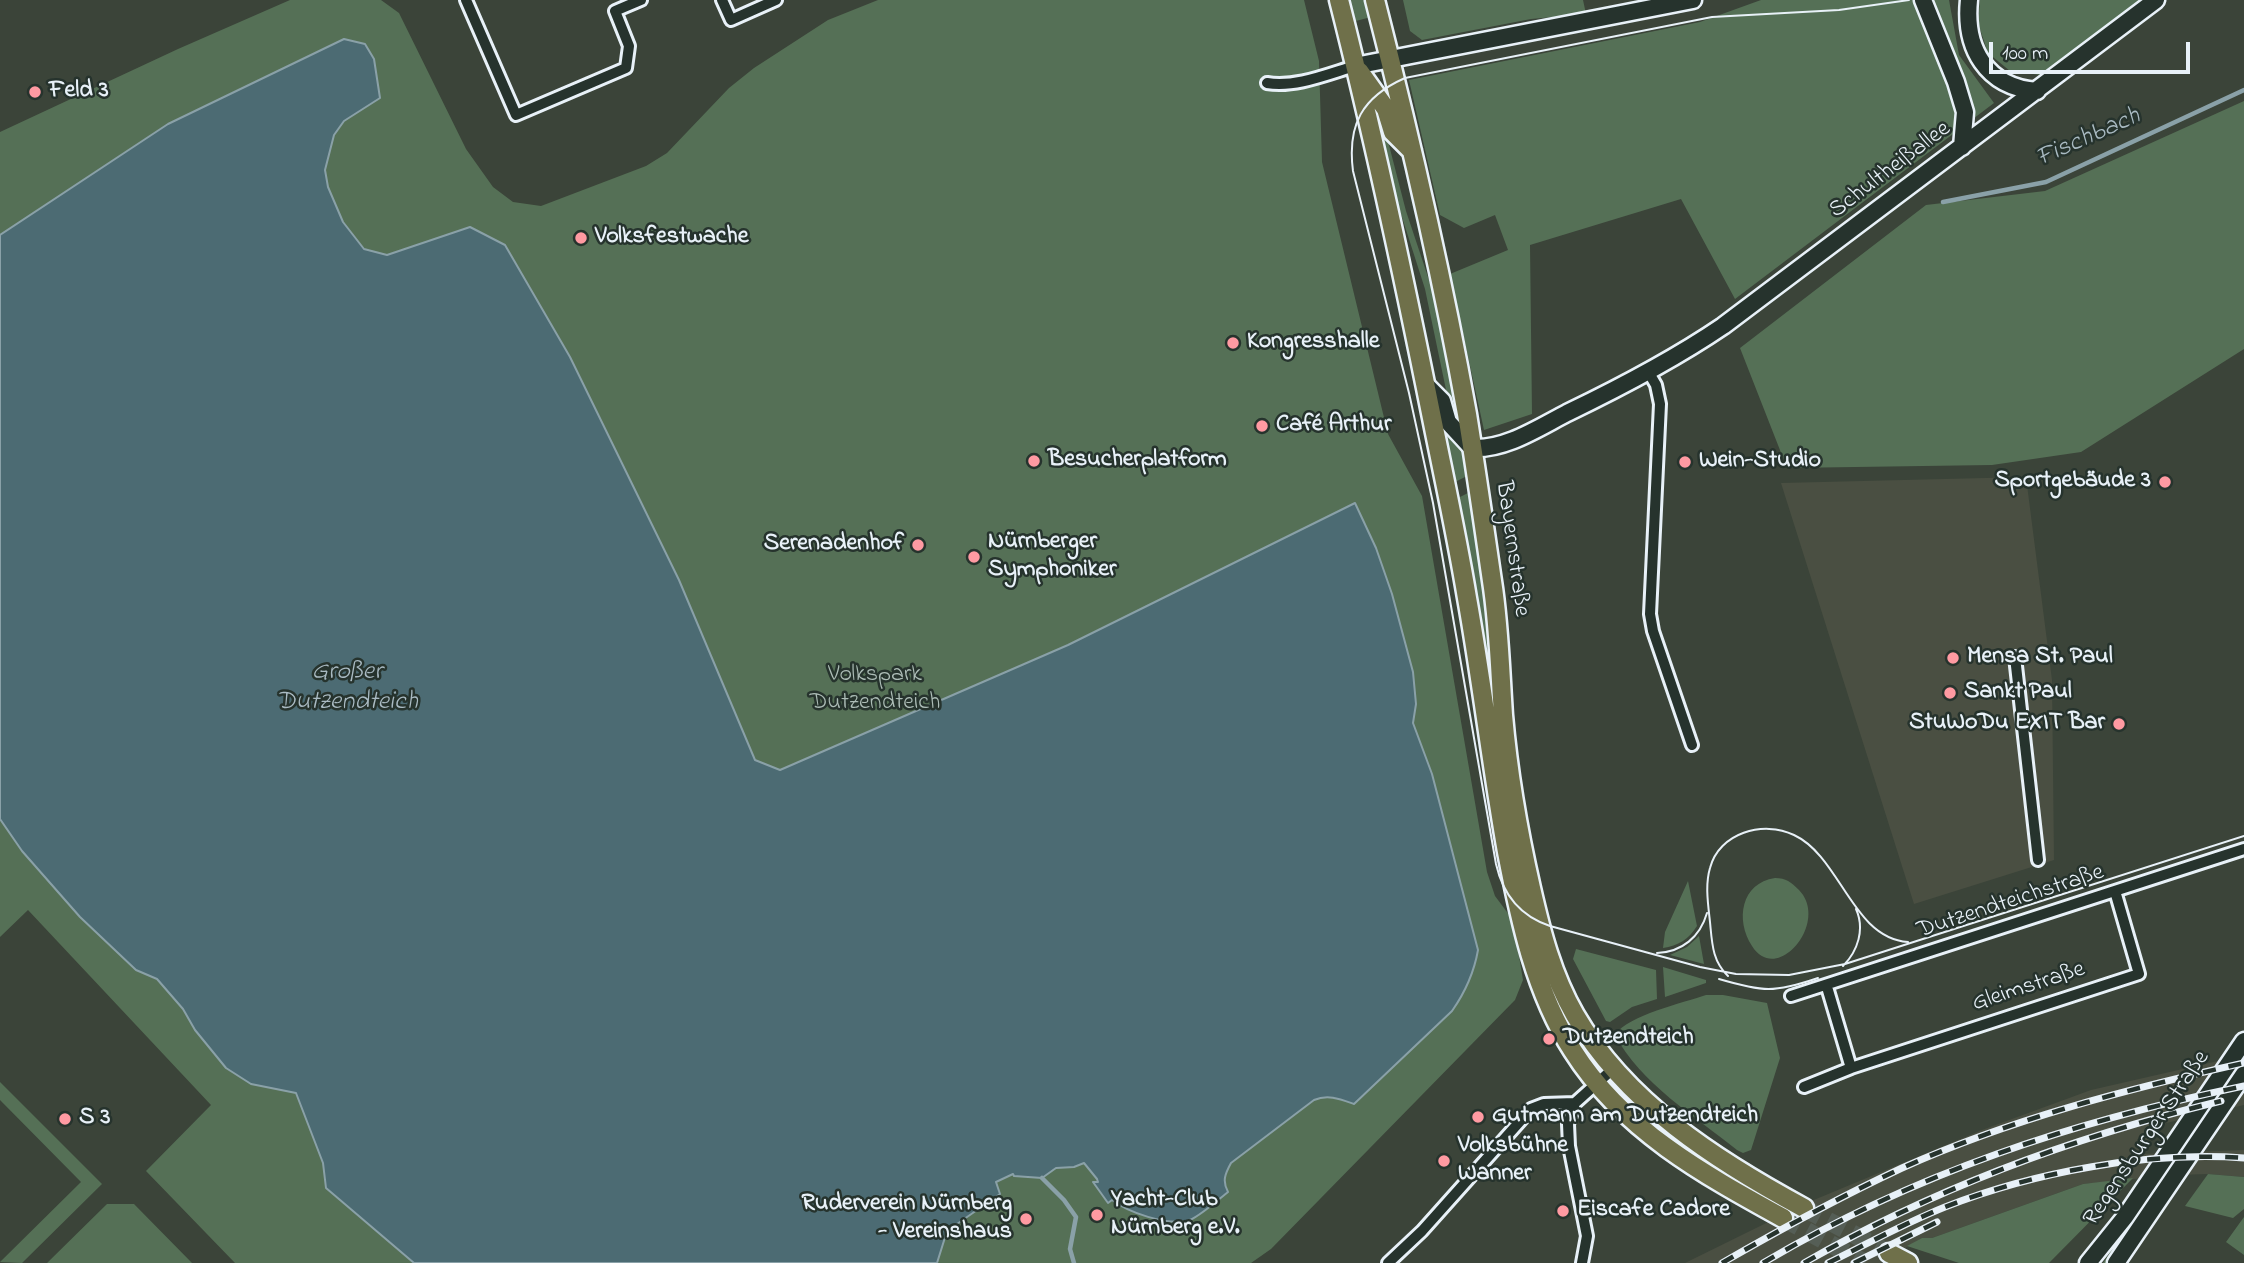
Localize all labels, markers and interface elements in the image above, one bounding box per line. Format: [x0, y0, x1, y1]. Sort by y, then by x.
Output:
scale bar [1992, 28, 2193, 72]
text: 100 m [2002, 39, 2048, 69]
place label: Feld 3 [49, 78, 109, 106]
marker: Feld 3 [27, 84, 43, 100]
water label: Fischbach [2032, 102, 2146, 176]
street label: Schultheißallee [1825, 116, 1957, 226]
place label: Volksfestwache [595, 224, 748, 252]
marker: Volksfestwache [573, 230, 589, 246]
place label: Kongresshalle [1247, 329, 1380, 357]
marker: Kongresshalle [1225, 335, 1241, 351]
place label: Café Arthur [1276, 412, 1391, 440]
marker: Café Arthur [1254, 418, 1270, 434]
place label: Besucherplatform [1048, 447, 1227, 475]
place label: Wein-Studio [1699, 448, 1821, 476]
marker: Besucherplatform [1026, 453, 1042, 469]
marker: Wein-Studio [1677, 454, 1693, 470]
place label: Sportgebäude 3 [1994, 468, 2151, 496]
marker: Sportgebäude 3 [2157, 474, 2173, 490]
street label: Bayernstraße [1487, 479, 1535, 619]
place label: Nürnberger Symphoniker [988, 529, 1116, 585]
place label: Serenadenhof [764, 531, 904, 559]
marker: Serenadenhof [910, 537, 926, 553]
marker: Nürnberger Symphoniker [966, 549, 982, 565]
place label: Mensa St. Paul [1967, 644, 2113, 672]
marker: Mensa St. Paul [1945, 650, 1961, 666]
water label: Großer Dutzendteich [276, 658, 418, 720]
park label: Volkspark Dutzendteich [810, 662, 940, 718]
place label: Sankt Paul [1964, 679, 2072, 707]
marker: Sankt Paul [1942, 685, 1958, 701]
place label: StuWoDu EXIT Bar [1909, 710, 2105, 738]
marker: StuWoDu EXIT Bar [2111, 716, 2127, 732]
street label: Dutzendteichstraße [1914, 859, 2108, 947]
street label: Gleimstraße [1969, 956, 2089, 1020]
place label: Dutzendteich [1563, 1025, 1694, 1053]
marker: Dutzendteich [1541, 1031, 1557, 1047]
street label: Regensburger Straße [2079, 1046, 2217, 1232]
place label: Gutmann am Dutzendteich [1492, 1103, 1758, 1131]
place label: S 3 [79, 1105, 110, 1133]
marker: Gutmann am Dutzendteich [1470, 1109, 1486, 1125]
marker: S 3 [57, 1111, 73, 1127]
place label: Volksbühne Wanner [1458, 1133, 1568, 1189]
marker: Volksbühne Wanner [1436, 1153, 1452, 1169]
place label: Yacht-Club Nürnberg e.V. [1111, 1187, 1240, 1243]
place label: Ruderverein Nürnberg - Vereinshaus [802, 1191, 1012, 1247]
place label: Eiscafe Cadore [1577, 1197, 1730, 1225]
marker: Eiscafe Cadore [1555, 1203, 1571, 1219]
marker: Yacht-Club Nürnberg e.V. [1089, 1207, 1105, 1223]
marker: Ruderverein Nürnberg - Vereinshaus [1018, 1211, 1034, 1227]

